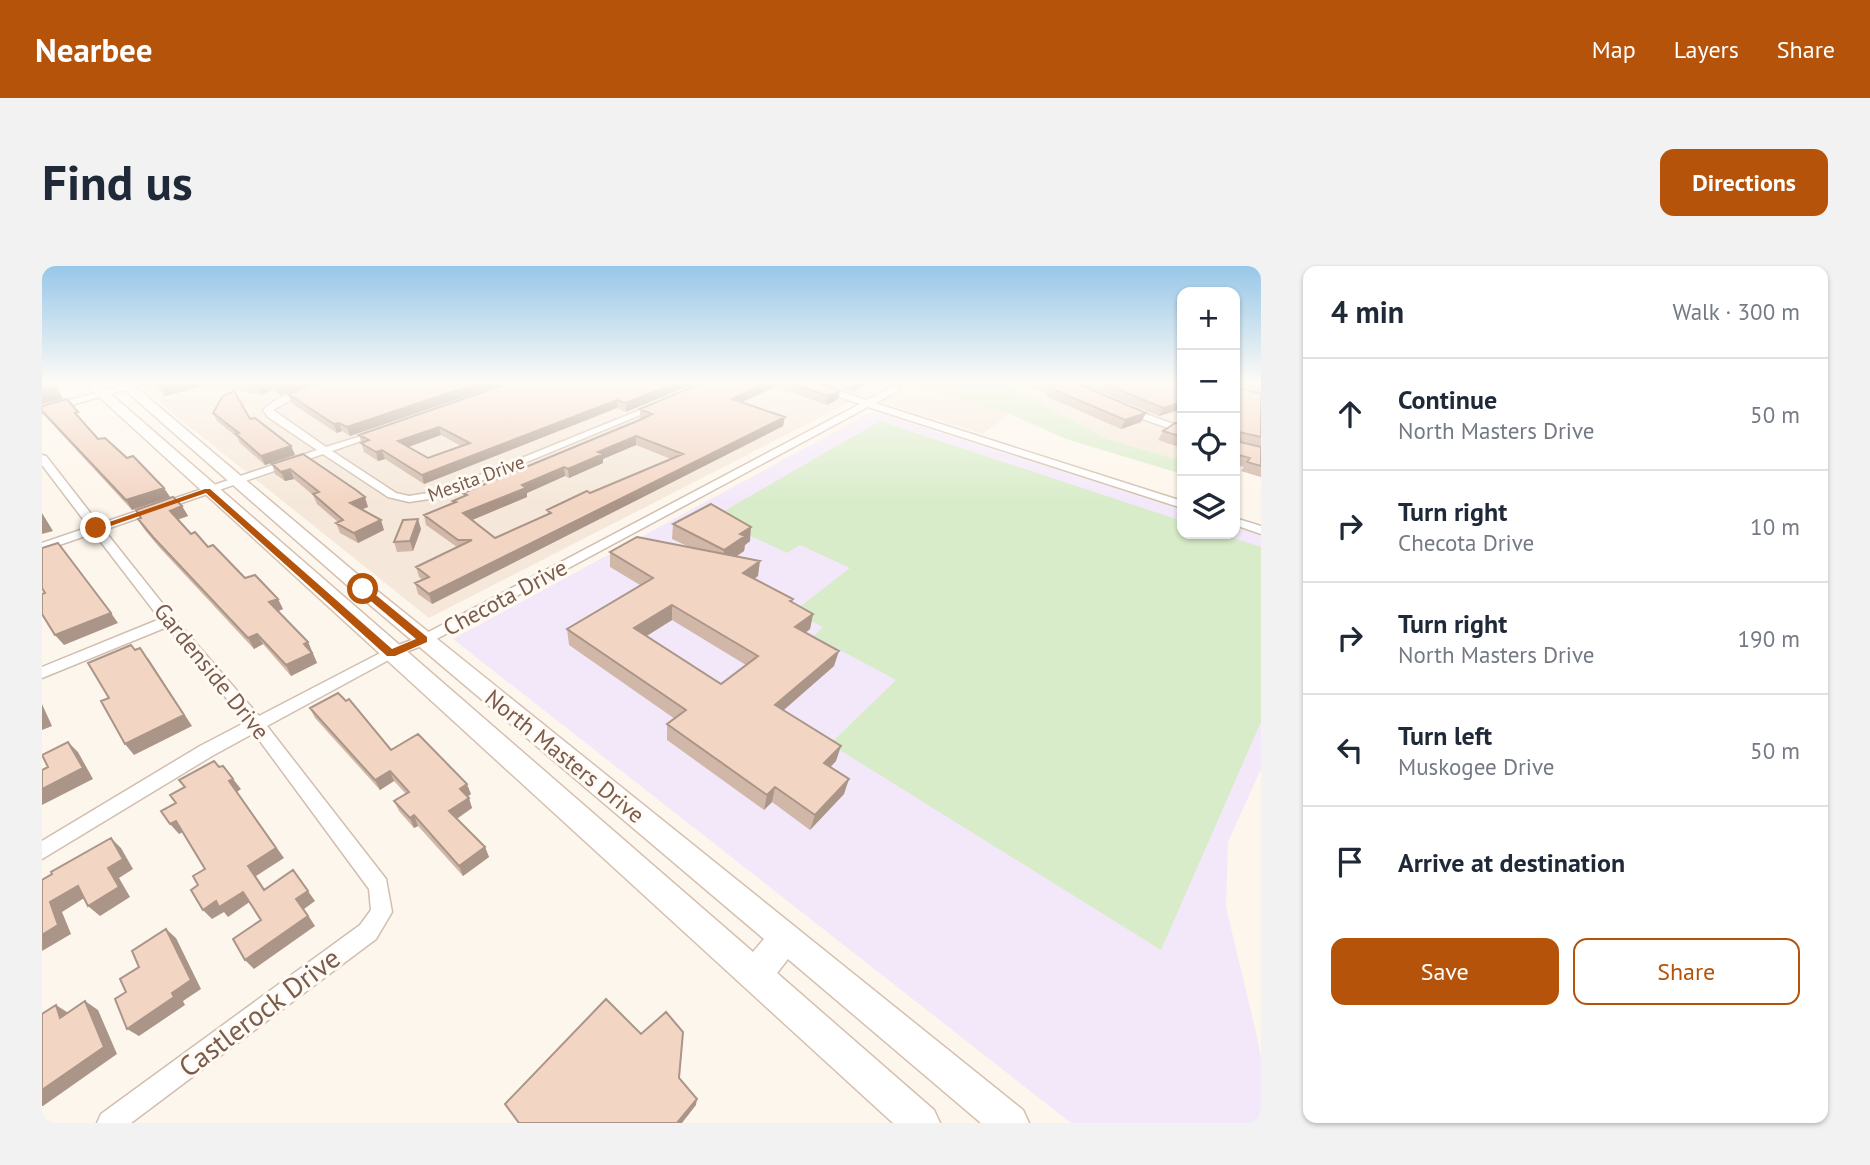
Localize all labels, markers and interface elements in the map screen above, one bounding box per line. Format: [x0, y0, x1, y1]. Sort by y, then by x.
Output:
text: Nearbee [35, 28, 152, 71]
text: Map [1592, 34, 1636, 65]
text: Layers [1674, 34, 1739, 65]
text: Share [1777, 34, 1835, 65]
button: Directions [1660, 149, 1828, 216]
text: Find us [42, 150, 193, 214]
map controls [1177, 287, 1240, 539]
button: + [1177, 287, 1240, 350]
text: 4 min [1331, 292, 1404, 331]
text: Walk · 300 m [1673, 297, 1800, 326]
button: − [1177, 350, 1240, 413]
text: Continue [1398, 383, 1497, 416]
icon: ahead [1331, 395, 1369, 433]
text: 50 m [1750, 400, 1800, 429]
button: locate [1177, 413, 1240, 476]
text: North Masters Drive [1398, 416, 1595, 445]
street label: Mesita Drive [424, 449, 528, 507]
button: layers [1177, 476, 1240, 539]
text: Turn right [1398, 495, 1507, 528]
icon: right [1331, 507, 1369, 545]
route end [80, 512, 111, 543]
text: 10 m [1750, 512, 1800, 541]
text: Checota Drive [1398, 528, 1534, 557]
street label: Checota Drive [438, 552, 572, 642]
route start [347, 573, 378, 604]
street label: Gardenside Drive [148, 597, 276, 745]
text: Turn right [1398, 607, 1507, 640]
icon: right [1331, 619, 1369, 657]
text: 190 m [1738, 624, 1800, 653]
text: North Masters Drive [1398, 640, 1595, 669]
street label: North Masters Drive [480, 683, 650, 829]
text: Turn left [1398, 719, 1492, 752]
icon: left [1331, 731, 1369, 769]
text: 50 m [1750, 736, 1800, 765]
text: Muskogee Drive [1398, 752, 1555, 781]
icon: arrive [1331, 843, 1369, 881]
text: Arrive at destination [1398, 846, 1625, 879]
button: Save [1331, 938, 1559, 1005]
button: Share [1573, 938, 1800, 1005]
street label: Castlerock Drive [171, 939, 347, 1085]

